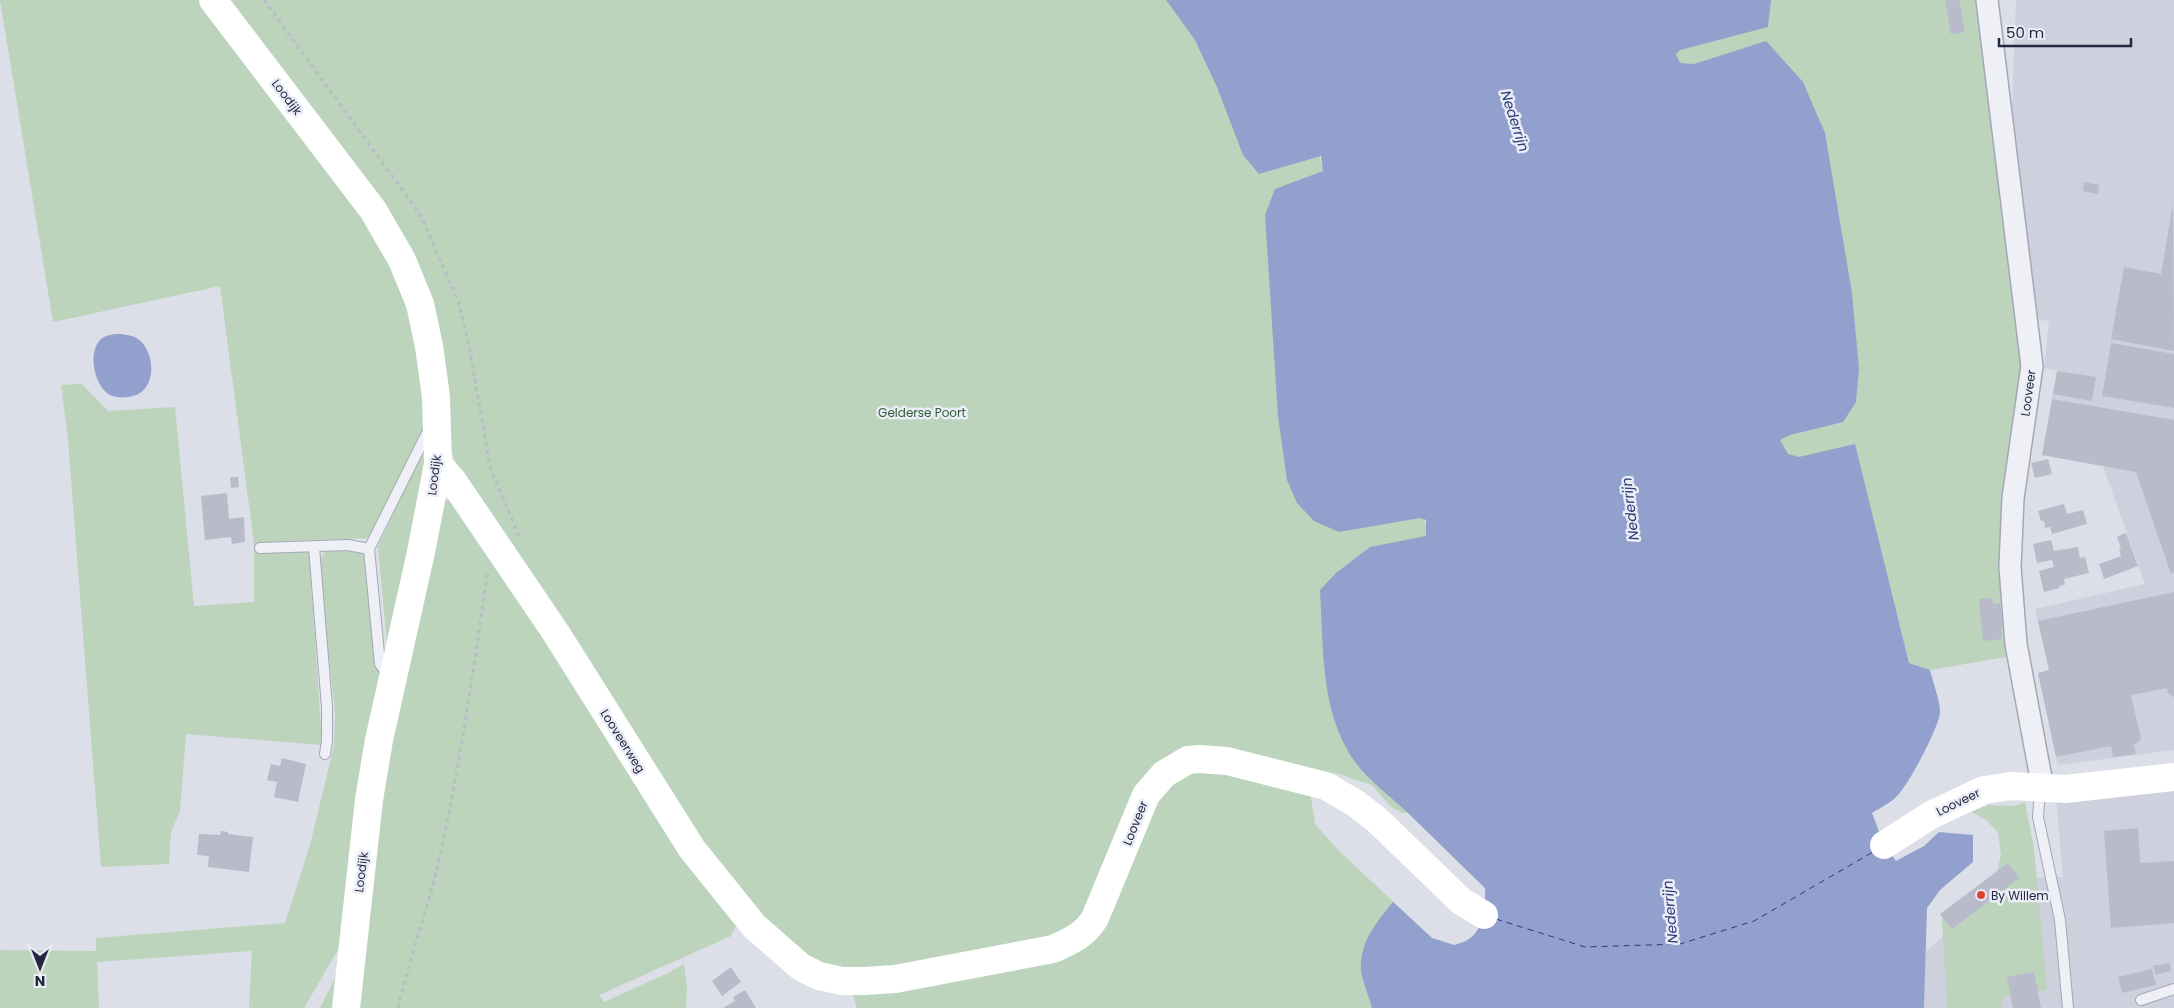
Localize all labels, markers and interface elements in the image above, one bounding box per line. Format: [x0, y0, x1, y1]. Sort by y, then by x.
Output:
scale bar [1999, 15, 2132, 47]
text: 50 m [2006, 22, 2044, 43]
street label: Loodijk [268, 76, 307, 119]
water label: Nederrijn [1496, 88, 1534, 154]
street label: Looveer [2016, 368, 2040, 417]
park label: Gelderse Poort [878, 404, 966, 421]
street label: Loodijk [423, 453, 445, 496]
water label: Nederrijn [1616, 476, 1644, 541]
street label: Looveerweg [597, 706, 649, 776]
street label: Looveer [1933, 784, 1983, 820]
street label: Looveer [1118, 798, 1152, 848]
street label: Loodijk [350, 850, 372, 893]
water label: Nederrijn [1657, 880, 1683, 944]
place label: By Willem [1991, 887, 2049, 904]
marker: By Willem [1975, 889, 1987, 901]
north arrow [15, 943, 65, 993]
text: N [35, 971, 45, 991]

